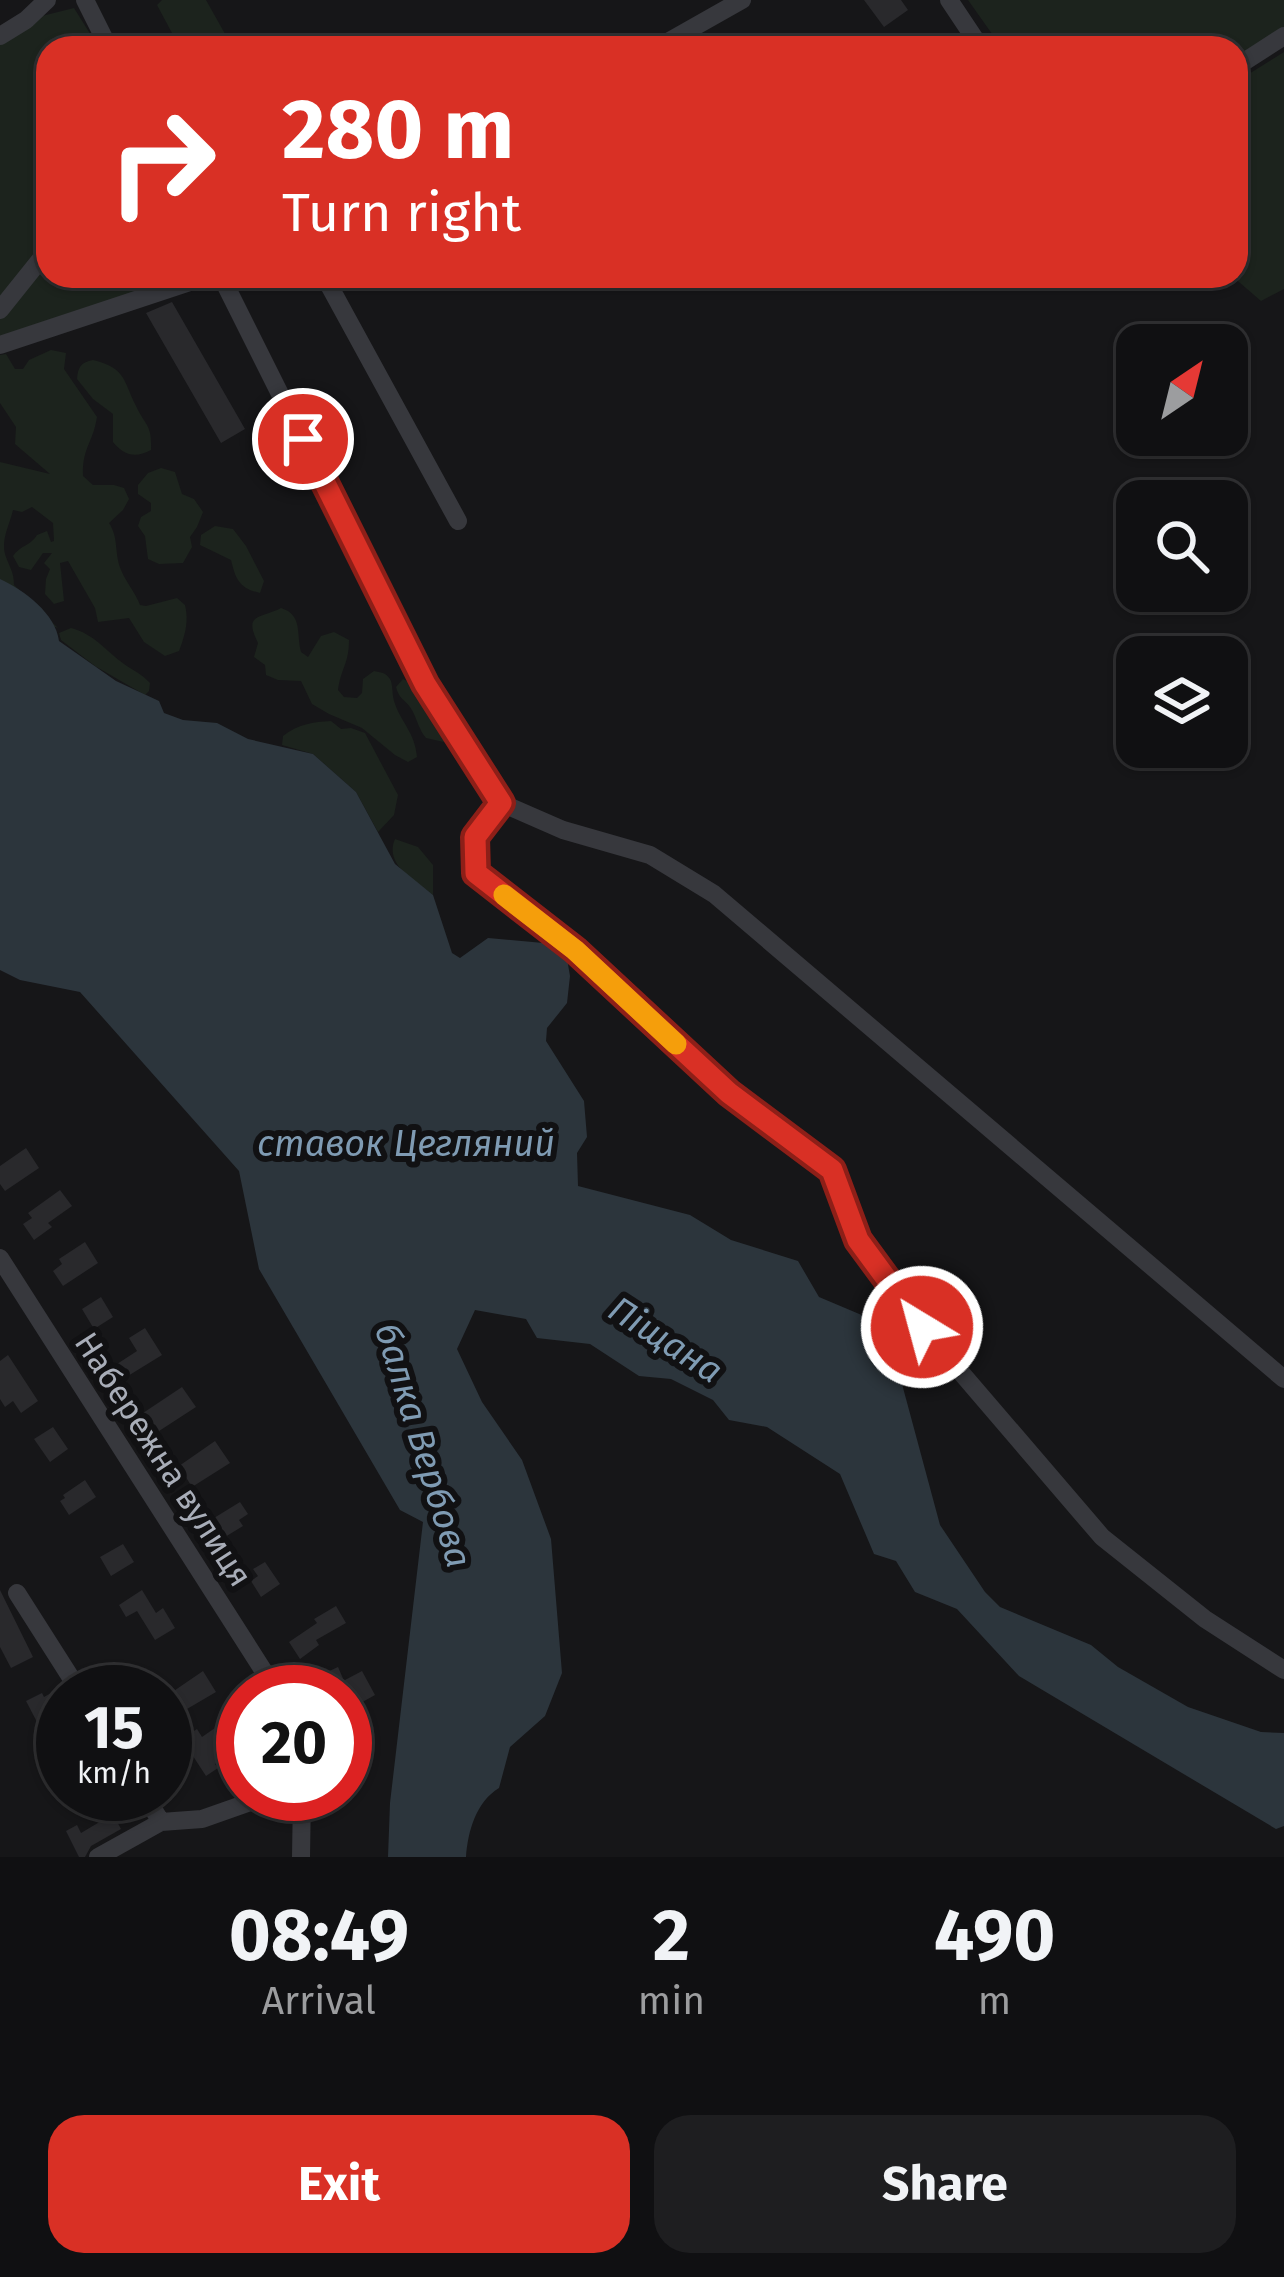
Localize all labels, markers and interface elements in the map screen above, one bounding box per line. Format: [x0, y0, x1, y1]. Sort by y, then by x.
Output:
text: 280 m [282, 79, 514, 180]
icon: right [84, 84, 240, 240]
text: Turn right [282, 181, 521, 245]
north arrow [1116, 324, 1248, 456]
map controls [1116, 324, 1248, 768]
pin [252, 388, 354, 490]
icon: arrive [270, 406, 336, 472]
button: search [1116, 480, 1248, 612]
button: layers [1116, 636, 1248, 768]
water label: ставок Цегляний [257, 1122, 555, 1166]
position arrow [859, 1264, 985, 1390]
water label: Піщана [600, 1287, 731, 1393]
water label: балка Вербова [365, 1318, 481, 1573]
street label: Набережна вулиця [66, 1325, 260, 1594]
speed limit sign: 20 [216, 1665, 372, 1821]
text: 15 [84, 1692, 144, 1764]
text: km/h [77, 1755, 151, 1791]
text: 08:49 [229, 1893, 409, 1979]
text: 2 [653, 1893, 690, 1979]
text: 490 [934, 1893, 1055, 1979]
text: Arrival [262, 1978, 376, 2024]
text: min [638, 1978, 705, 2024]
text: m [978, 1978, 1011, 2024]
button: Exit [48, 2115, 630, 2253]
button: Share [654, 2115, 1236, 2253]

